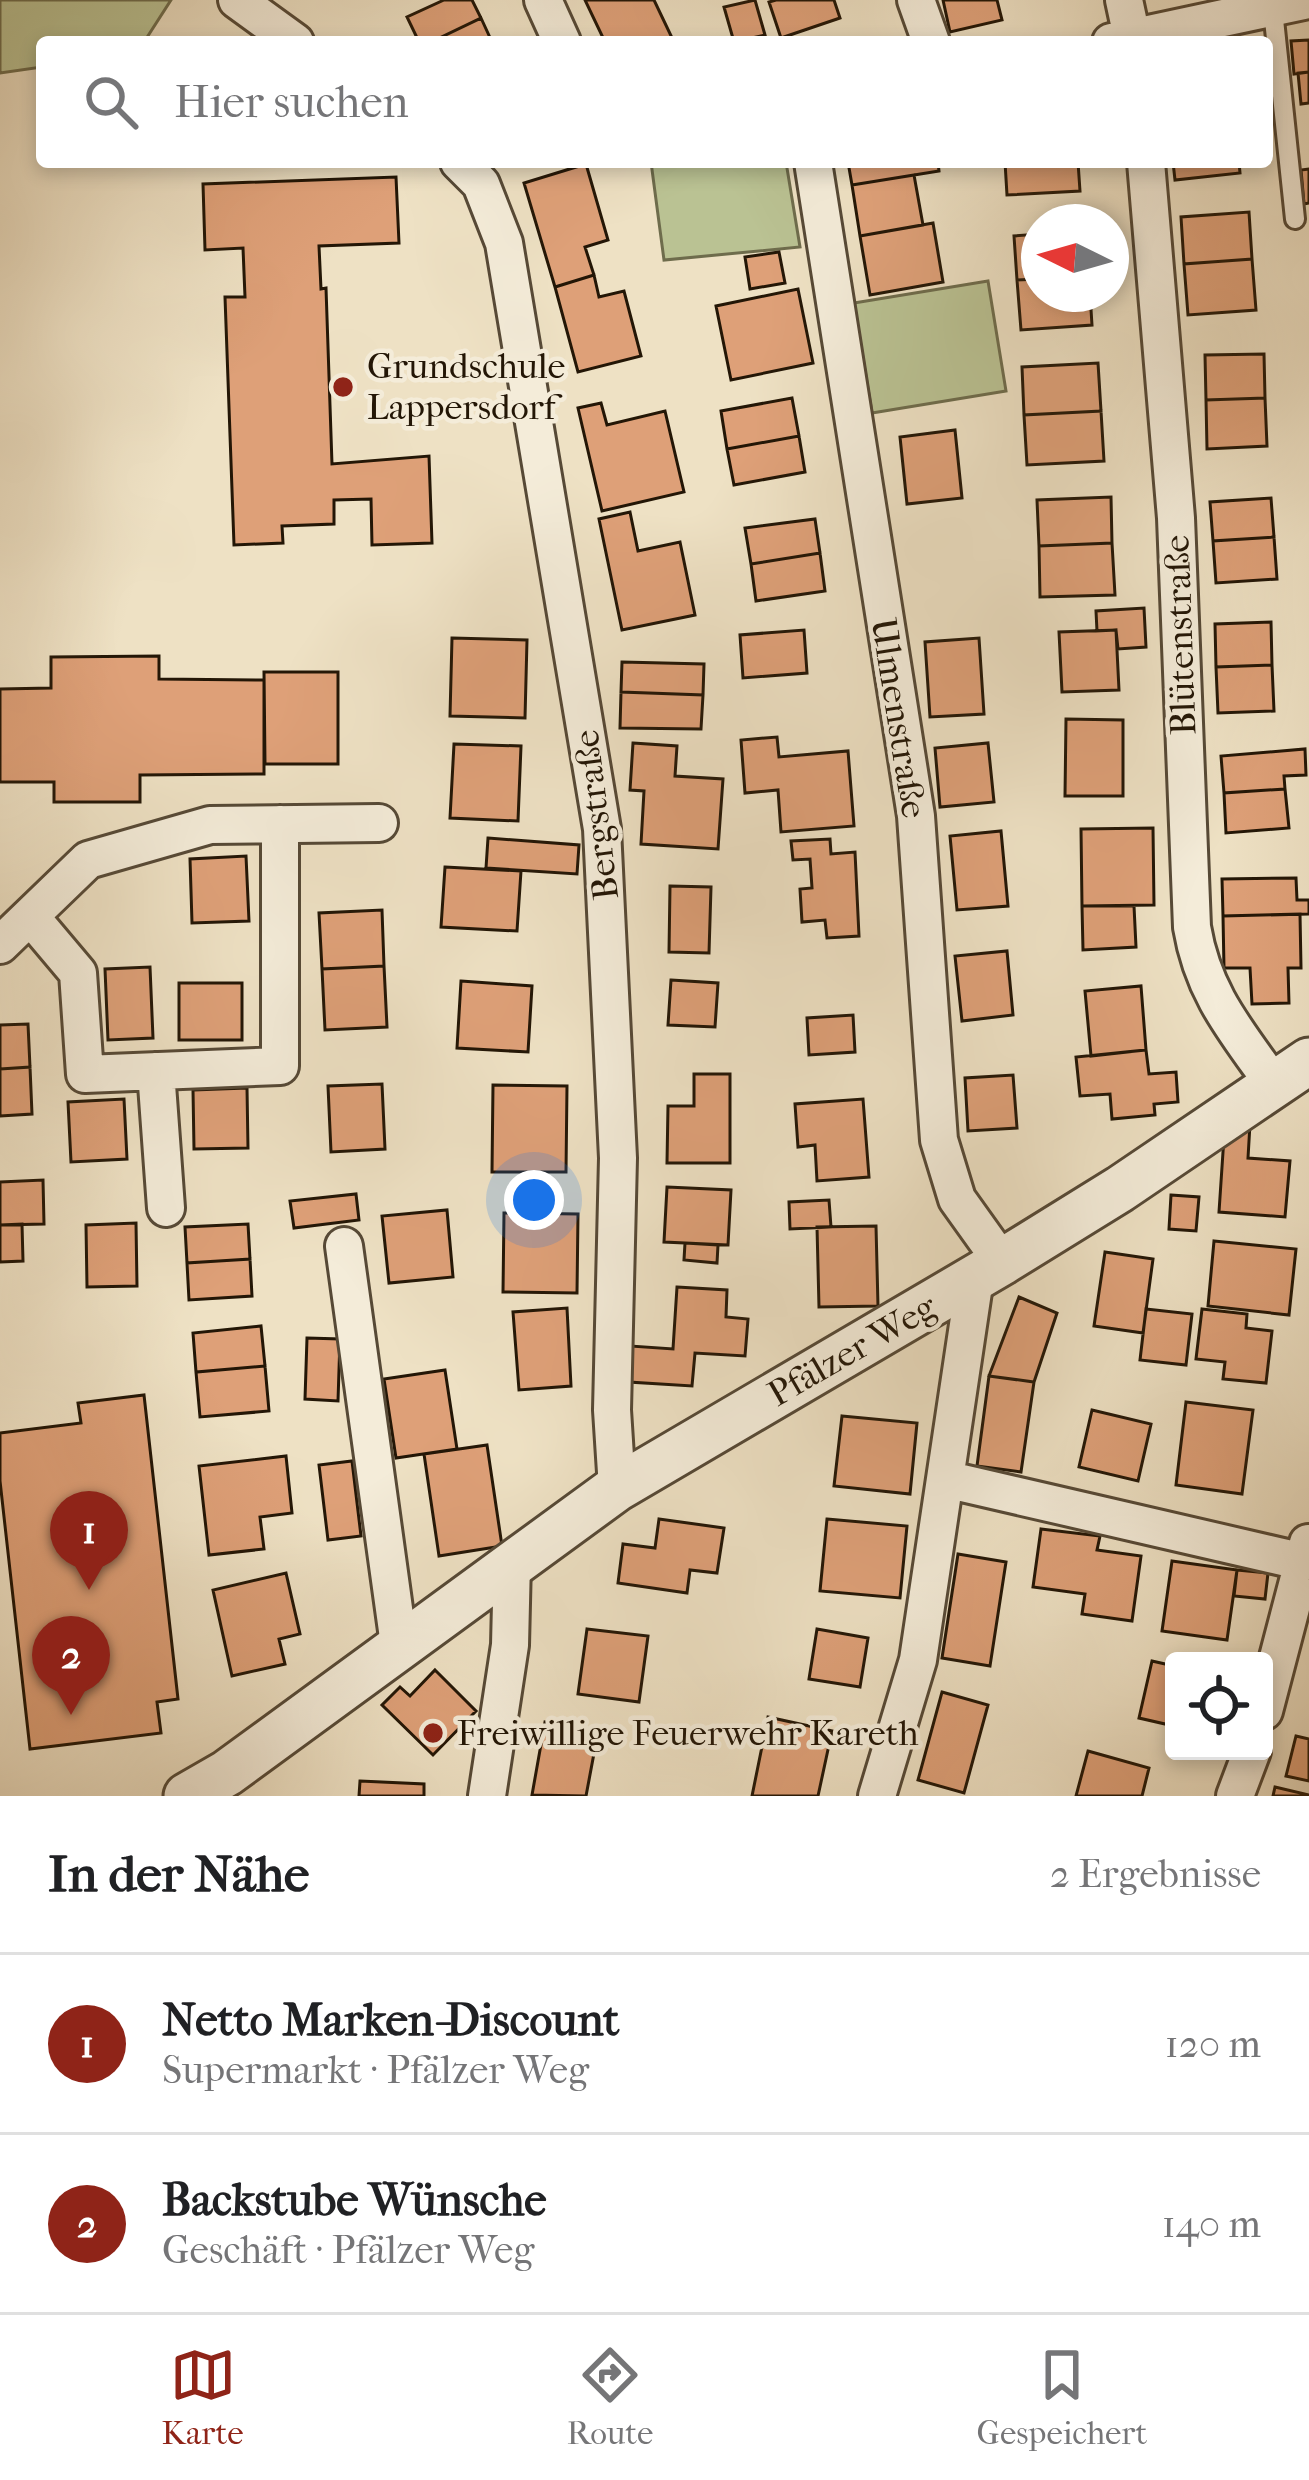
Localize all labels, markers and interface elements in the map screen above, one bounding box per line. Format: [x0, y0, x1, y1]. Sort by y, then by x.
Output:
search box [36, 36, 1273, 168]
icon: search [78, 69, 144, 135]
text: Hier suchen [174, 76, 409, 129]
north arrow [1021, 204, 1129, 312]
place label: Grundschule Lappersdorf [367, 345, 565, 428]
marker: Grundschule Lappersdorf [330, 374, 356, 400]
street label: Blütenstraße [1156, 534, 1204, 736]
street label: Ulmenstraße [862, 615, 936, 821]
street label: Bergstraße [565, 727, 627, 903]
your location [504, 1170, 564, 1230]
street label: Pfälzer Weg [761, 1285, 944, 1415]
pin: 1 [50, 1491, 128, 1590]
pin: 2 [32, 1616, 110, 1715]
map controls [1165, 1652, 1273, 1760]
button: locate [1165, 1652, 1273, 1760]
place label: Freiwillige Feuerwehr Kareth [457, 1712, 919, 1754]
marker: Freiwillige Feuerwehr Kareth [420, 1720, 446, 1746]
text: In der Nähe [48, 1844, 309, 1904]
text: 2 Ergebnisse [1050, 1851, 1261, 1897]
text: Netto Marken-Discount [162, 1994, 619, 2047]
text: 1 [80, 2021, 94, 2067]
text: 120 m [1165, 2021, 1261, 2067]
text: Supermarkt · Pfälzer Weg [162, 2047, 589, 2093]
text: Backstube Wünsche [162, 2174, 546, 2227]
text: 2 [77, 2201, 97, 2247]
text: 140 m [1162, 2201, 1261, 2247]
text: Geschäft · Pfälzer Weg [162, 2227, 534, 2273]
tab: Karte [162, 2342, 244, 2453]
tab: Route [567, 2342, 653, 2453]
tab: Gespeichert [977, 2342, 1147, 2453]

